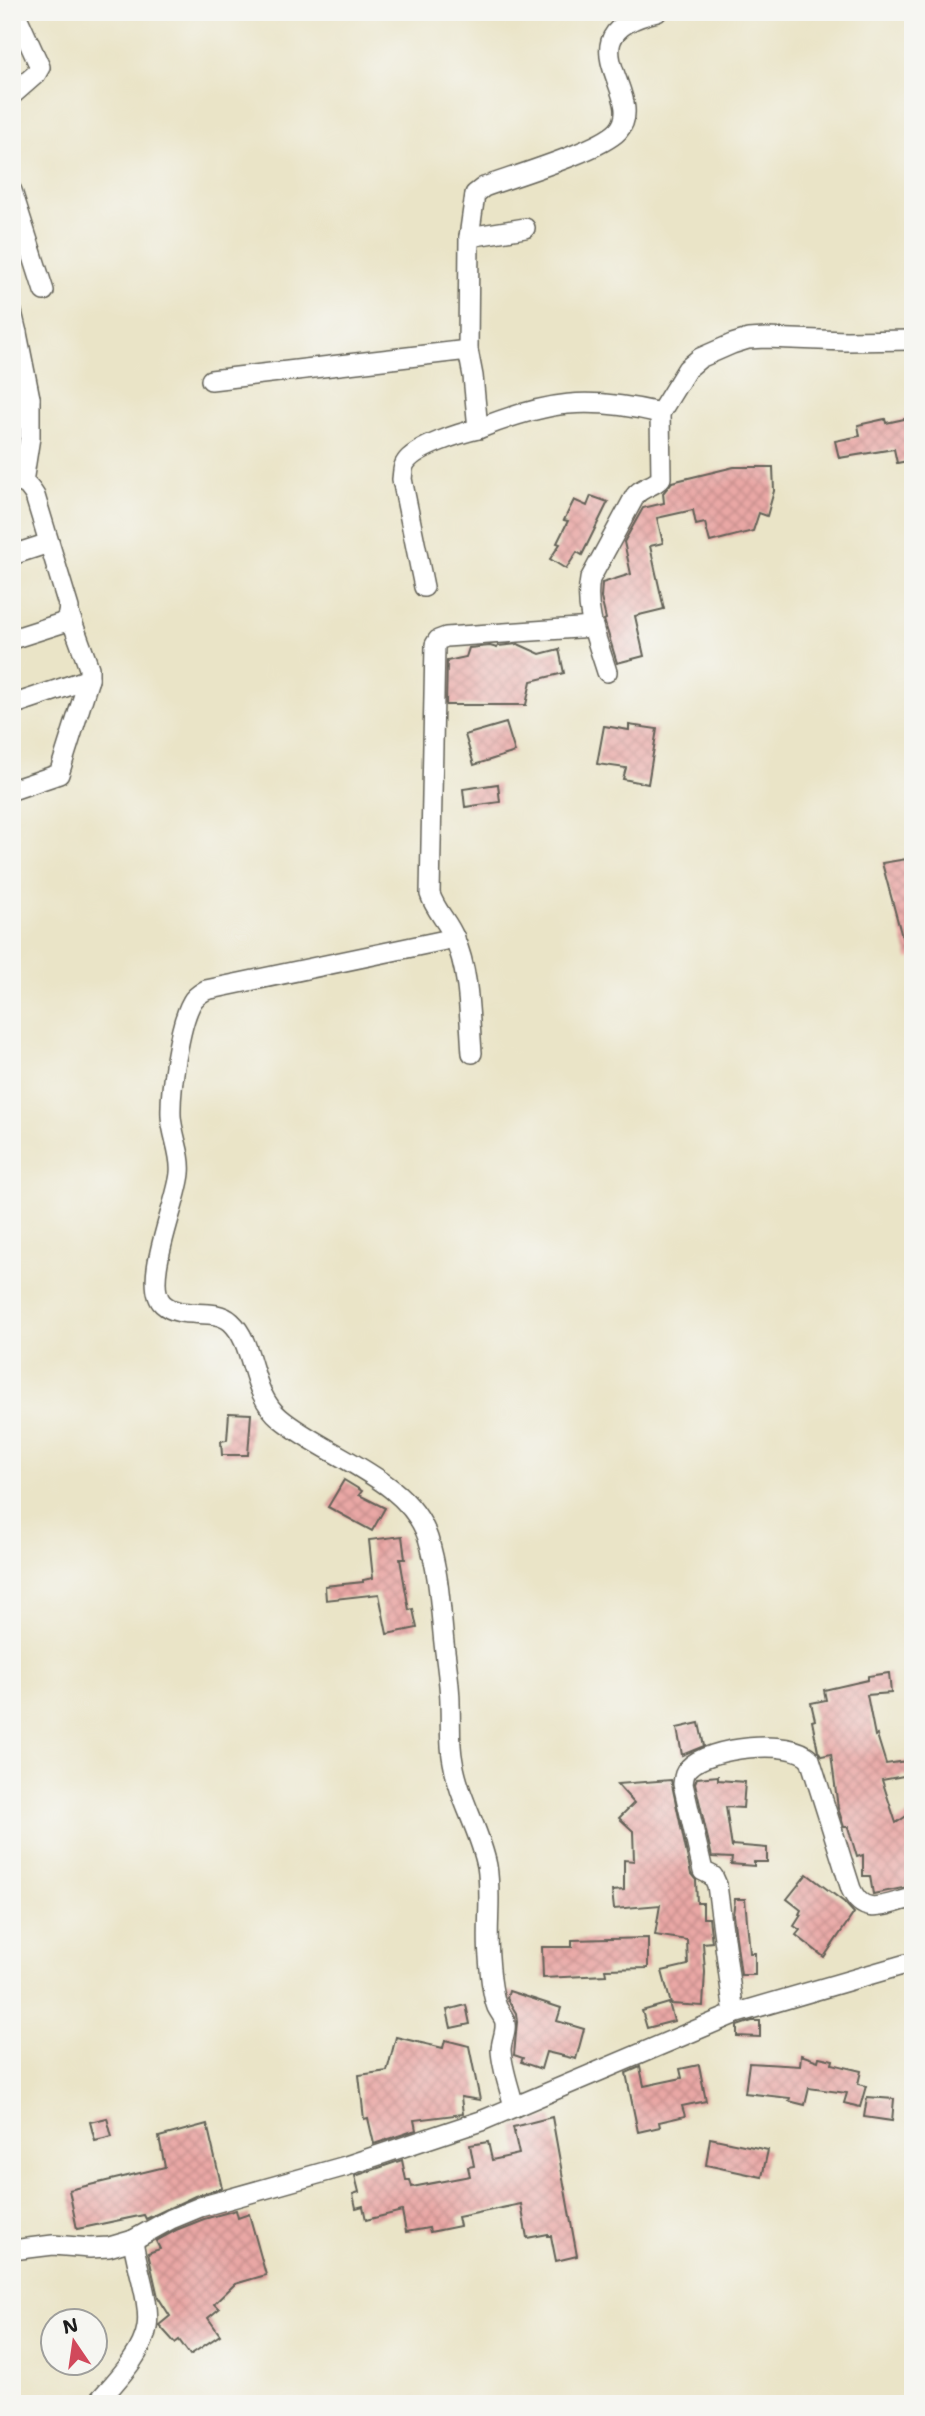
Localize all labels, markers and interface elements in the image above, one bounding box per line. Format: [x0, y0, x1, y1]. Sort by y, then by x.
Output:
north arrow [38, 2308, 108, 2378]
text: N [60, 2312, 80, 2340]

